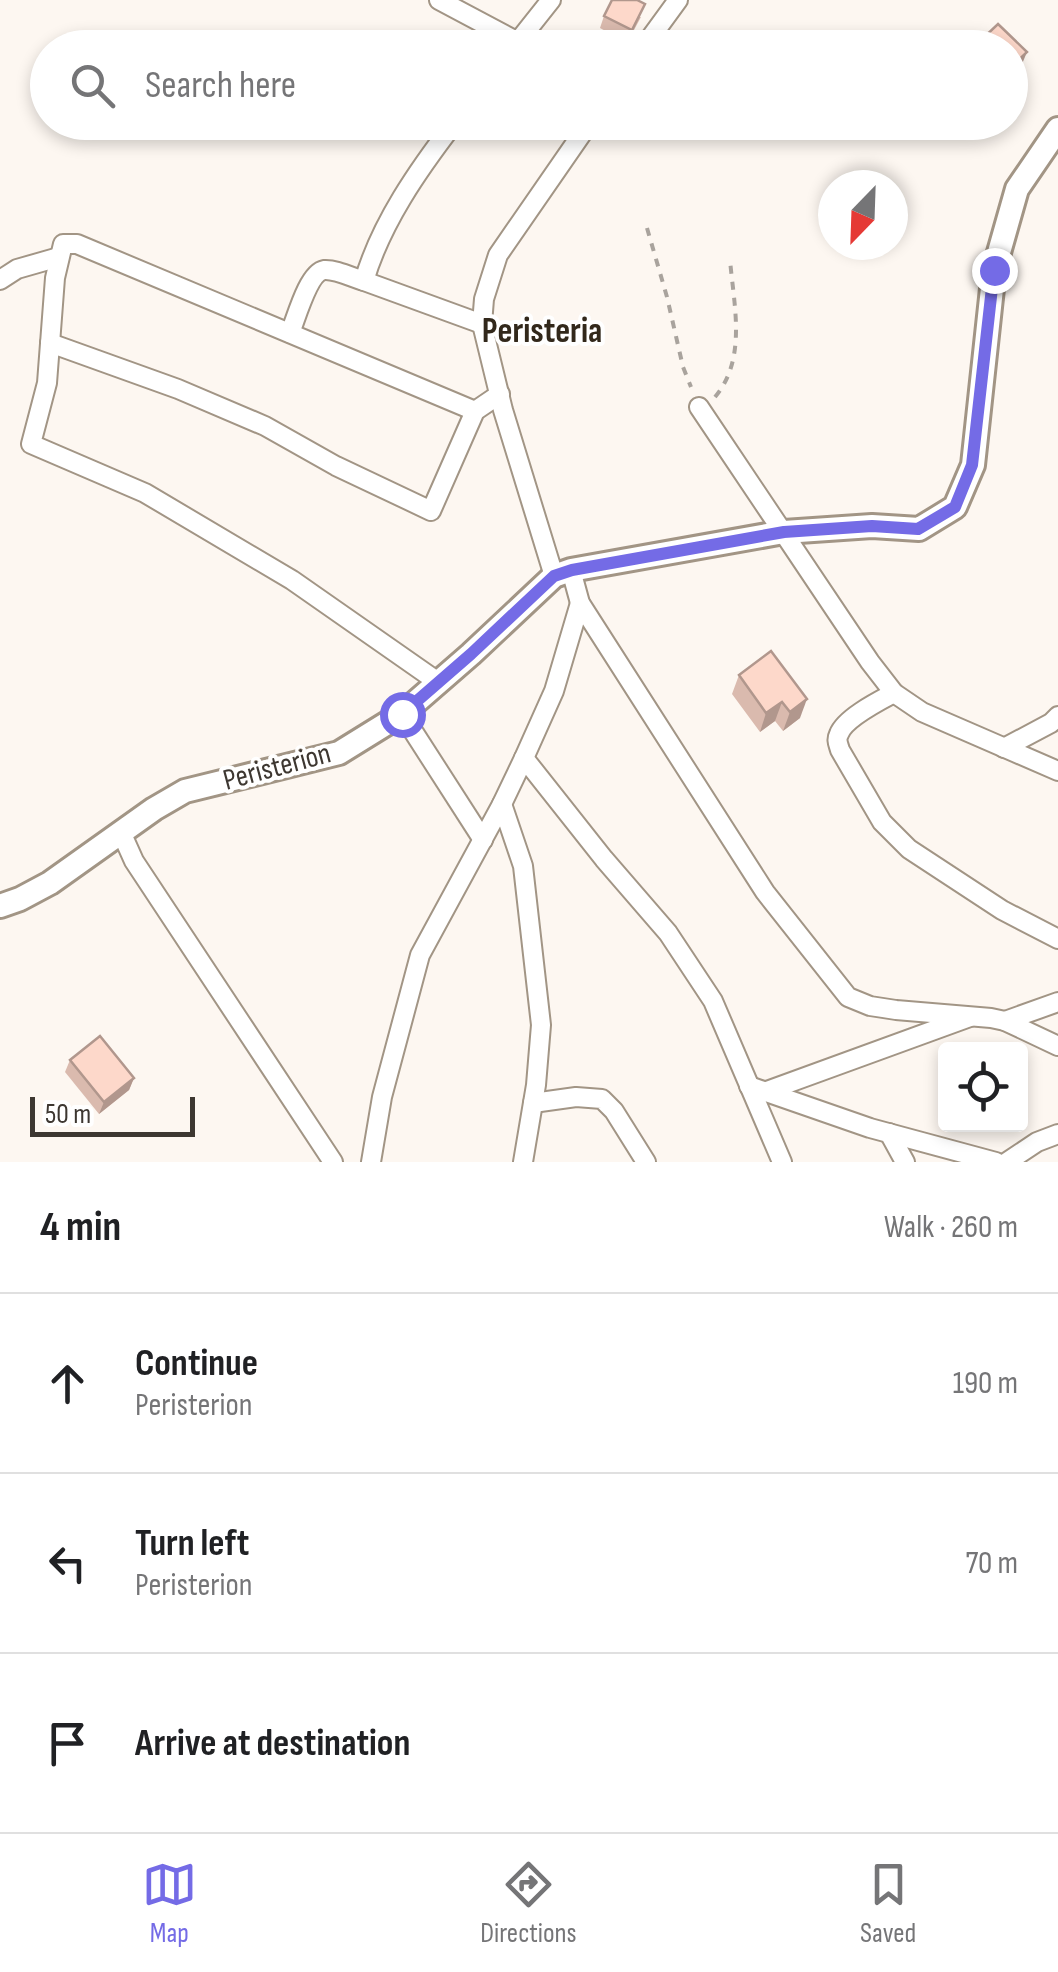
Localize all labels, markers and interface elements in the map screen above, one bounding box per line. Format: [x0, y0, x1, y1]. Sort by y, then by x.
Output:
search box [30, 30, 1028, 140]
icon: search [65, 58, 120, 113]
text: Search here [145, 63, 296, 108]
north arrow [818, 170, 908, 260]
route end [972, 248, 1018, 294]
district label: Peristeria [482, 310, 602, 353]
route start [380, 692, 426, 738]
street label: Peristerion [219, 735, 335, 799]
map controls [938, 1042, 1028, 1132]
button: locate [938, 1042, 1028, 1132]
scale bar [30, 1092, 195, 1136]
text: 50 m [45, 1098, 91, 1131]
text: 4 min [40, 1202, 121, 1253]
text: Walk · 260 m [884, 1208, 1018, 1247]
text: Continue [135, 1341, 258, 1386]
icon: ahead [40, 1356, 95, 1411]
text: 190 m [953, 1364, 1018, 1403]
text: Peristerion [135, 1386, 252, 1425]
text: Turn left [135, 1521, 249, 1566]
icon: left [40, 1536, 95, 1591]
text: 70 m [965, 1544, 1018, 1583]
text: Peristerion [135, 1566, 252, 1605]
icon: arrive [40, 1716, 95, 1771]
text: Arrive at destination [135, 1721, 410, 1766]
tab: Map [142, 1857, 197, 1950]
tab: Directions [480, 1857, 577, 1950]
tab: Saved [860, 1857, 916, 1950]

